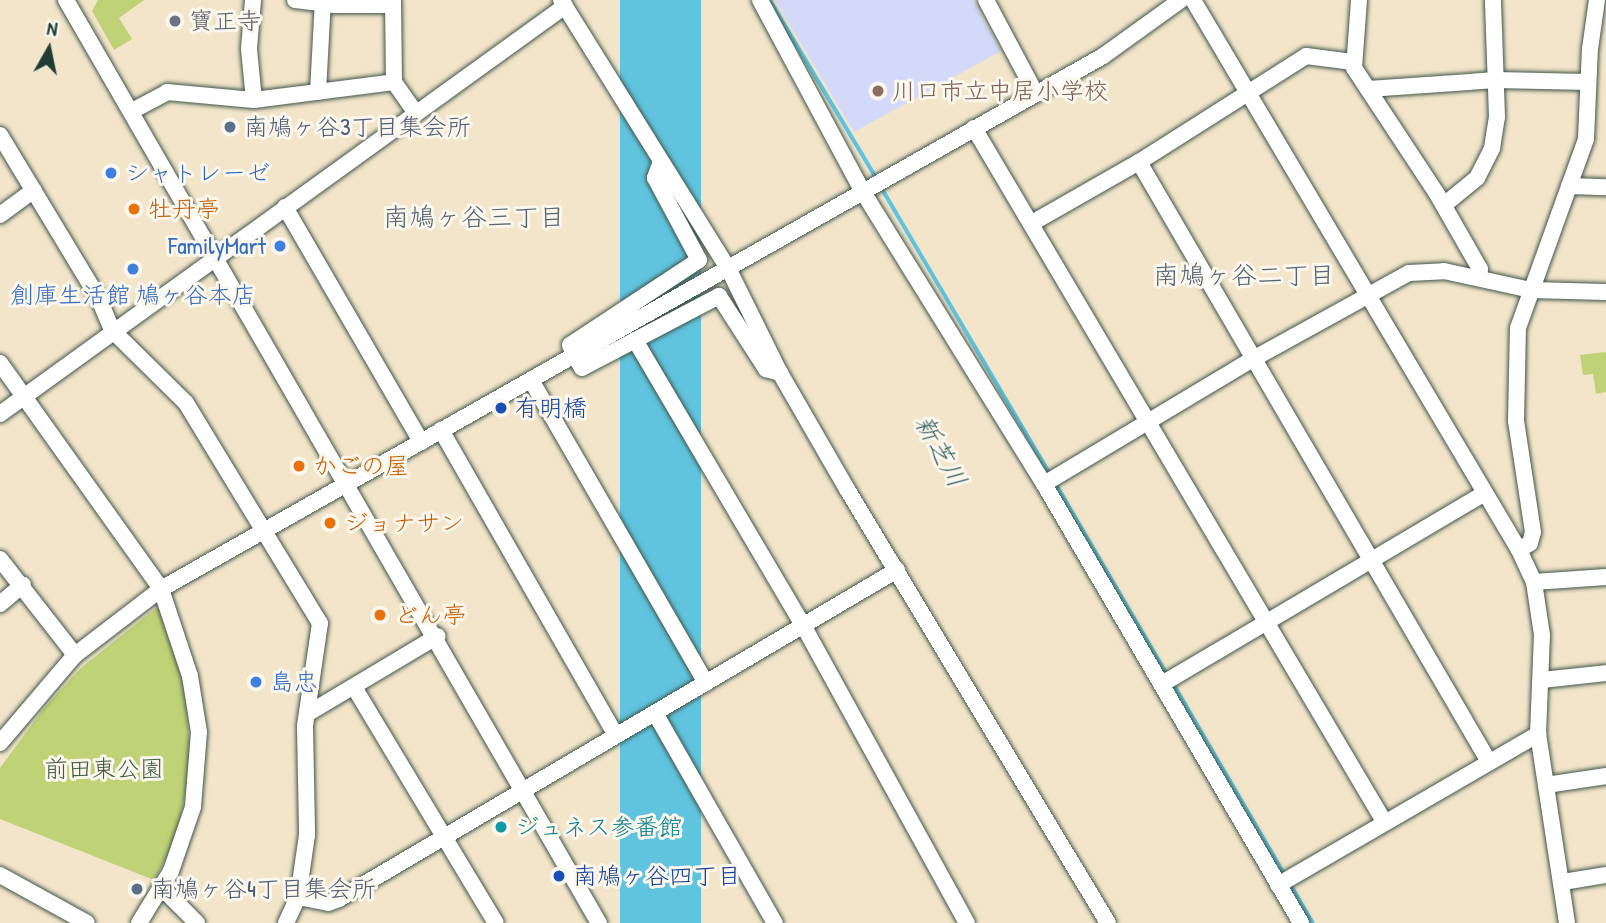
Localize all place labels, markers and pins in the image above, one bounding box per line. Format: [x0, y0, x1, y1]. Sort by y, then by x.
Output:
place label: 寶正寺 [189, 7, 261, 35]
marker: 寶正寺 [167, 13, 183, 29]
place label: 川口市立中居小学校 [892, 77, 1108, 105]
marker: 川口市立中居小学校 [870, 83, 886, 99]
place label: 南鳩ヶ谷3丁目集会所 [244, 113, 471, 141]
marker: 南鳩ヶ谷3丁目集会所 [222, 119, 238, 135]
place label: シャトレーゼ [125, 159, 270, 187]
marker: シャトレーゼ [103, 165, 119, 181]
place label: 牡丹亭 [148, 195, 220, 223]
marker: 牡丹亭 [126, 201, 142, 217]
place label: FamilyMart [168, 232, 266, 260]
marker: FamilyMart [272, 238, 288, 254]
marker: 創庫生活館 鳩ヶ谷本店 [125, 261, 141, 277]
place label: 創庫生活館 鳩ヶ谷本店 [10, 281, 256, 309]
place label: 有明橋 [515, 394, 587, 422]
marker: 有明橋 [493, 400, 509, 416]
place label: かごの屋 [313, 452, 409, 480]
marker: かごの屋 [291, 458, 307, 474]
place label: ジョナサン [344, 509, 464, 537]
marker: ジョナサン [322, 515, 338, 531]
place label: どん亭 [394, 601, 466, 629]
marker: どん亭 [372, 607, 388, 623]
place label: 島忠 [270, 668, 318, 696]
marker: 島忠 [248, 674, 264, 690]
place label: ジュネス参番館 [515, 813, 683, 841]
marker: ジュネス参番館 [493, 819, 509, 835]
place label: 南鳩ヶ谷四丁目 [573, 862, 741, 890]
marker: 南鳩ヶ谷四丁目 [551, 868, 567, 884]
place label: 南鳩ヶ谷4丁目集会所 [151, 875, 376, 903]
marker: 南鳩ヶ谷4丁目集会所 [129, 881, 145, 897]

